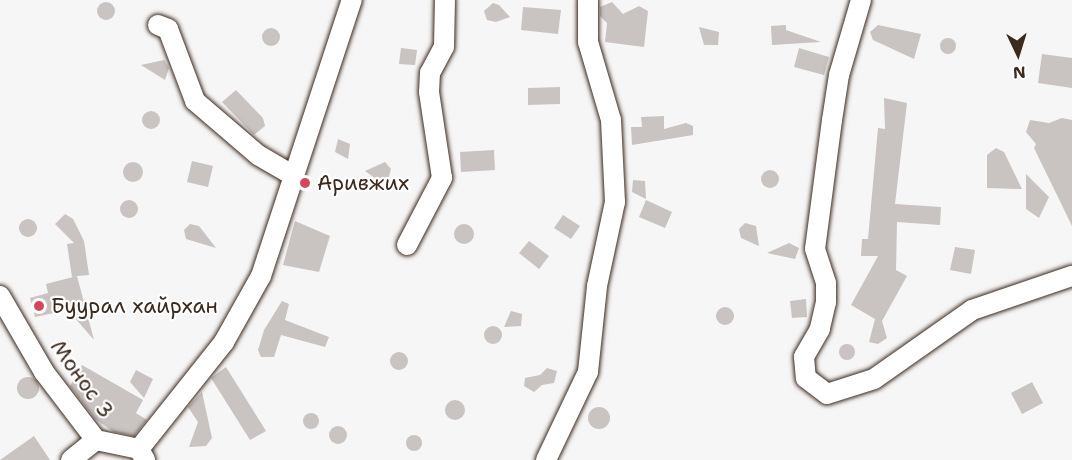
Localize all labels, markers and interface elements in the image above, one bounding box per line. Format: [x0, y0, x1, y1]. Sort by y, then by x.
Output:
north arrow [988, 24, 1048, 84]
text: N [1012, 62, 1026, 83]
place label: Аривжих [317, 170, 409, 196]
marker: Аривжих [298, 176, 312, 190]
place label: Буурал хайрхан [51, 293, 218, 319]
marker: Буурал хайрхан [32, 299, 46, 313]
street label: Монос 3 [45, 335, 119, 423]

